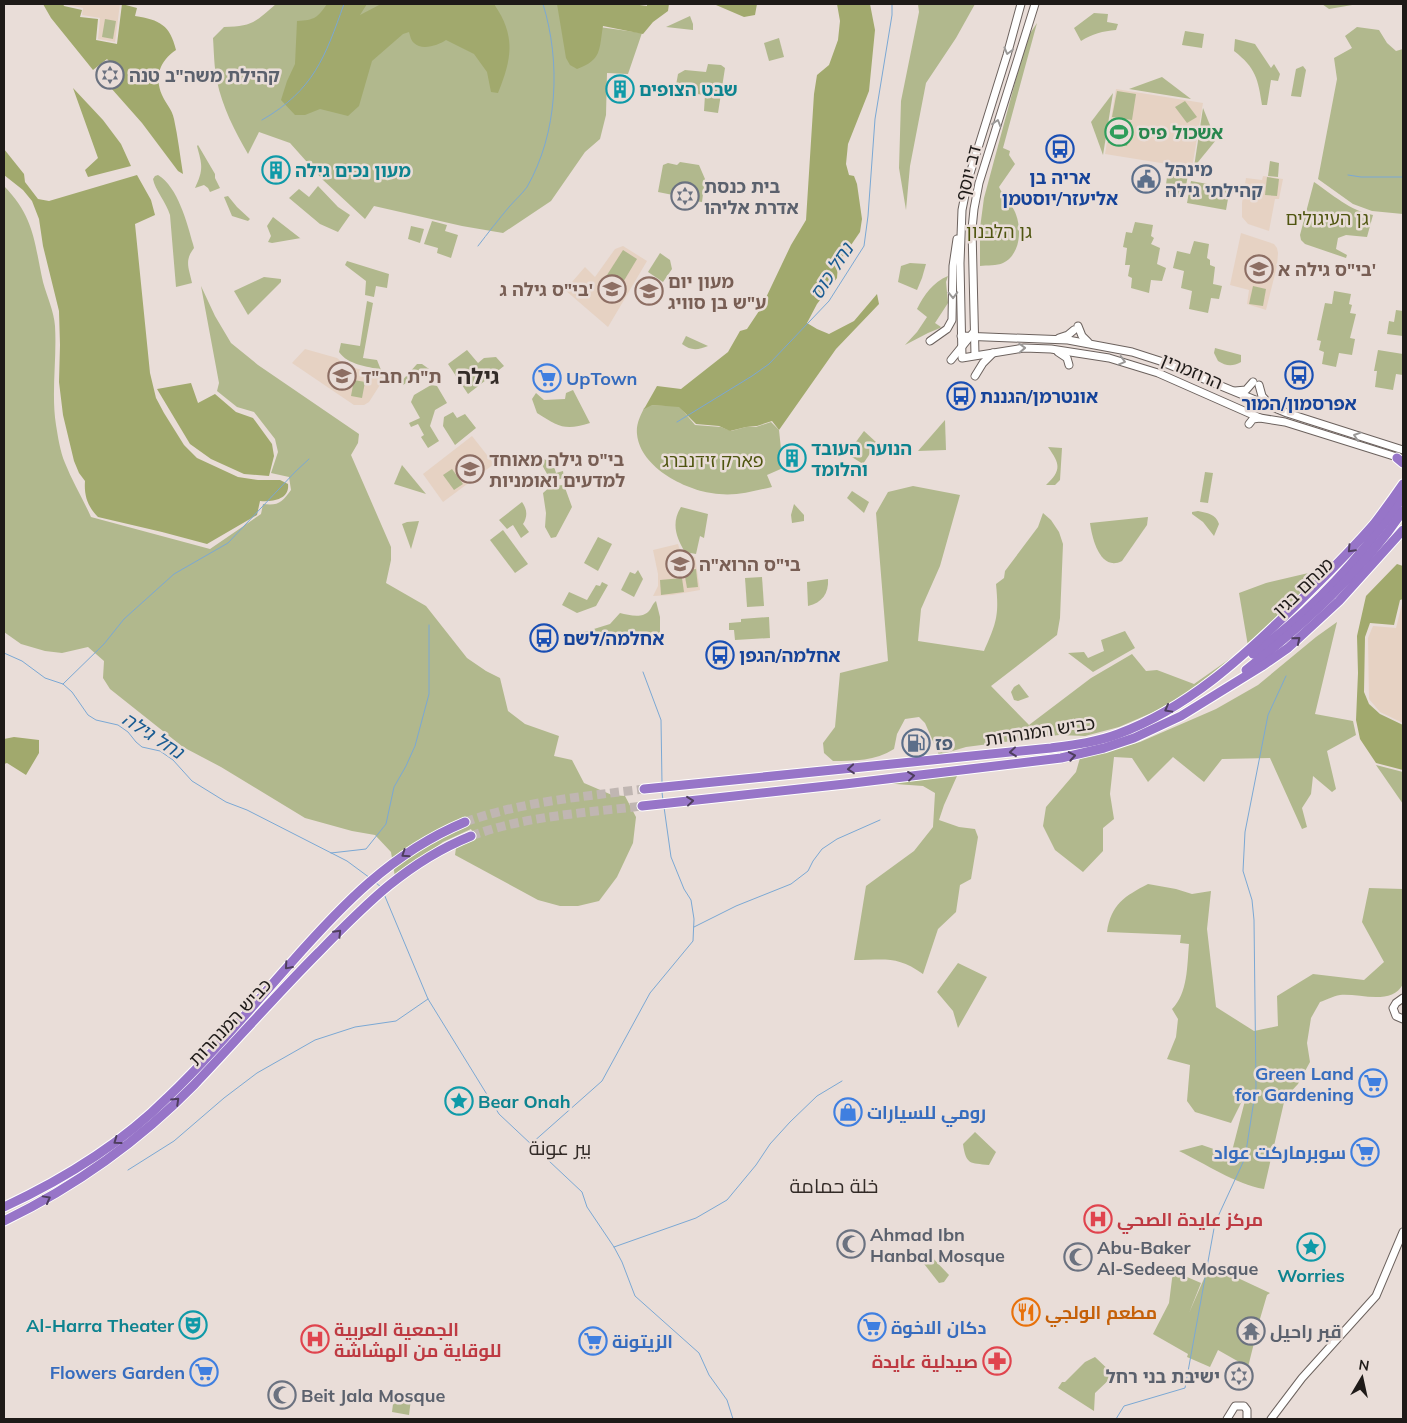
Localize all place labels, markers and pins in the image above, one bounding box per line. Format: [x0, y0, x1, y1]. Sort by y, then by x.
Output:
synagogue icon: קהילת משה"ב טנה [95, 60, 125, 90]
place label: קהילת משה"ב טנה [129, 64, 280, 87]
building icon: שבט הצופים [605, 74, 635, 104]
place label: שבט הצופים [639, 78, 738, 101]
sports icon: אשכול פיס [1104, 117, 1134, 147]
place label: אשכול פיס [1138, 121, 1223, 144]
bus stop icon: אריה בן אליעזר/יוסטמן [1045, 134, 1075, 164]
building icon: מעון נכים גילה [261, 155, 291, 185]
place label: מינהל קהילתי גילה [1165, 158, 1263, 202]
place label: מעון נכים גילה [295, 159, 411, 182]
public building icon: מינהל קהילתי גילה [1131, 164, 1161, 194]
place label: אריה בן אליעזר/יוסטמן [1002, 166, 1118, 210]
place label: בית כנסת אדרת אליהו [704, 175, 799, 219]
synagogue icon: בית כנסת אדרת אליהו [670, 181, 700, 211]
school or university icon: בי"ס גילה א' [1244, 254, 1274, 284]
place label: בי"ס גילה א' [1278, 258, 1376, 281]
place label: מעון יום ע"ש בן סוויג [668, 270, 766, 314]
school or university icon: בי"ס גילה ג' [597, 274, 627, 304]
school or university icon: מעון יום ע"ש בן סוויג [634, 276, 664, 306]
place label: בי"ס גילה ג' [500, 278, 593, 301]
bus stop icon: אפרסמון/המור [1284, 360, 1314, 390]
school or university icon: ת"ת חב"ד [327, 361, 357, 391]
supermarket icon: UpTown [532, 363, 562, 393]
place label: ת"ת חב"ד [361, 365, 441, 388]
place label: UpTown [566, 367, 637, 390]
bus stop icon: אונטרמן/הגננת [946, 381, 976, 411]
place label: אונטרמן/הגננת [980, 385, 1098, 408]
place label: אפרסמון/המור [1241, 392, 1357, 415]
place label: הנוער העובד והלומד [811, 437, 912, 481]
building icon: הנוער העובד והלומד [777, 443, 807, 473]
place label: בי"ס גילה מאוחד למדעים ואומניות [489, 448, 625, 492]
school or university icon: בי"ס גילה מאוחד למדעים ואומניות [455, 454, 485, 484]
school or university icon: בי"ס הרוא"ה [665, 549, 695, 579]
place label: בי"ס הרוא"ה [699, 553, 801, 576]
bus stop icon: אחלמה/לשם [529, 623, 559, 653]
place label: אחלמה/לשם [563, 627, 664, 650]
bus stop icon: אחלמה/הגפן [705, 640, 735, 670]
place label: אחלמה/הגפן [739, 644, 840, 667]
fuel station icon: פז [901, 728, 931, 758]
place label: פז [935, 732, 953, 755]
place label: Green Land for Gardening [1235, 1062, 1354, 1106]
supermarket icon: Green Land for Gardening [1358, 1068, 1388, 1098]
place icon: Bear Onah [444, 1086, 474, 1116]
place label: Bear Onah [478, 1090, 570, 1113]
shop icon: رومي للسيارات [833, 1097, 863, 1127]
place label: رومي للسيارات [867, 1101, 986, 1128]
supermarket icon: سوبرماركت عواد [1350, 1137, 1380, 1167]
place label: سوبرماركت عواد [1214, 1141, 1346, 1164]
hospital icon: مركز عايدة الصحي [1083, 1204, 1113, 1234]
place label: مركز عايدة الصحي [1117, 1208, 1263, 1235]
place label: Ahmad Ibn Hanbal Mosque [870, 1223, 1005, 1267]
mosque icon: Ahmad Ibn Hanbal Mosque [836, 1229, 866, 1259]
place icon: Worries [1296, 1232, 1326, 1262]
place label: Abu-Baker Al-Sedeeq Mosque [1097, 1236, 1258, 1280]
mosque icon: Abu-Baker Al-Sedeeq Mosque [1063, 1242, 1093, 1272]
place label: Worries [1277, 1264, 1345, 1287]
restaurant icon: مطعم الولجي [1011, 1297, 1041, 1327]
place label: مطعم الولجي [1045, 1301, 1157, 1328]
theatre icon: Al-Harra Theater [178, 1310, 208, 1340]
supermarket icon: دكان الاخوة [857, 1312, 887, 1342]
place label: Al-Harra Theater [26, 1314, 175, 1337]
place label: دكان الاخوة [891, 1316, 986, 1339]
temple icon: قبر راحيل [1236, 1316, 1266, 1346]
place label: الجمعية العربية للوقاية من الهشاشة [334, 1318, 502, 1362]
place label: قبر راحيل [1270, 1320, 1342, 1343]
hospital icon: الجمعية العربية للوقاية من الهشاشة [300, 1324, 330, 1354]
supermarket icon: الزيتونة [578, 1326, 608, 1356]
place label: الزيتونة [612, 1330, 673, 1353]
pharmacy icon: صيدلية عايدة [982, 1346, 1012, 1376]
place label: صيدلية عايدة [872, 1350, 978, 1373]
supermarket icon: Flowers Garden [189, 1357, 219, 1387]
place label: Flowers Garden [50, 1361, 185, 1384]
synagogue icon: ישיבת בני רחל [1224, 1361, 1254, 1391]
place label: ישיבת בני רחל [1106, 1365, 1220, 1388]
mosque icon: Beit Jala Mosque [267, 1380, 297, 1410]
place label: Beit Jala Mosque [301, 1384, 445, 1407]

